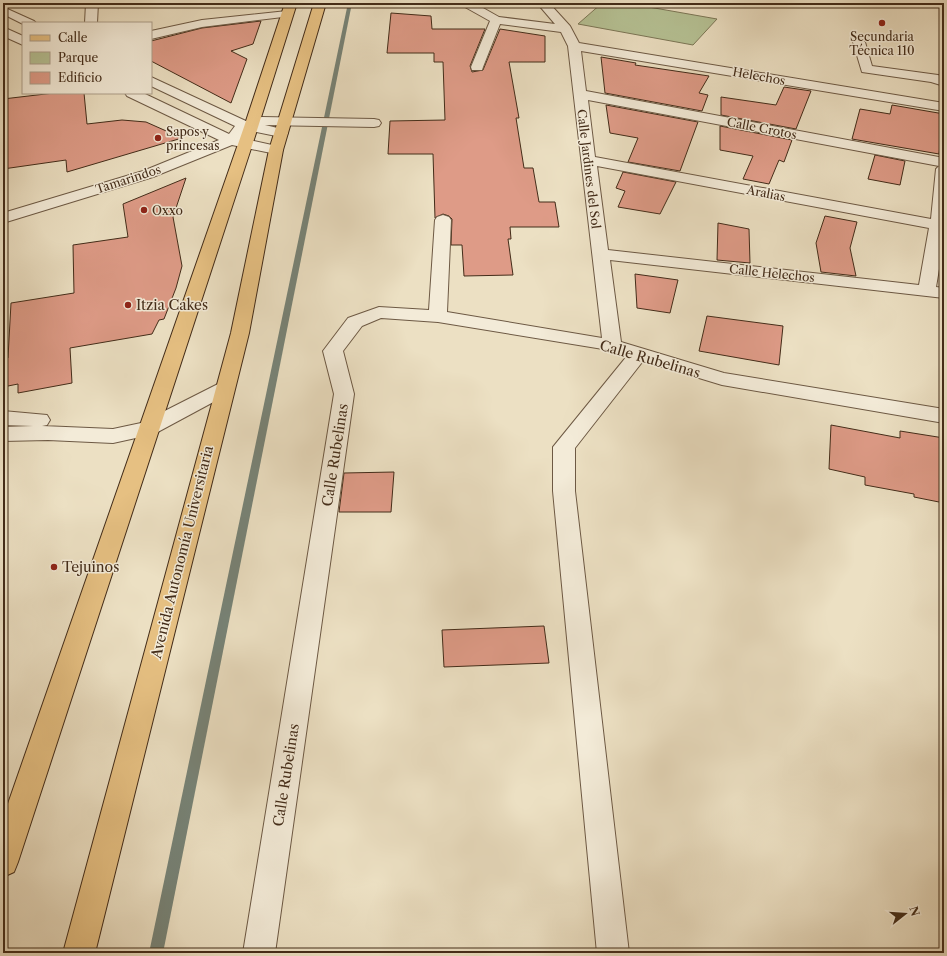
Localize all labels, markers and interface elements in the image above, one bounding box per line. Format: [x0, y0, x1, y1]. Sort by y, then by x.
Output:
marker: Secundaria Técnica 110 [877, 18, 887, 28]
legend [22, 22, 152, 94]
place label: Secundaria Técnica 110 [849, 29, 915, 58]
text: Calle [58, 30, 88, 45]
text: Parque [58, 50, 99, 65]
street label: Helechos [731, 64, 787, 88]
text: Edificio [58, 70, 102, 85]
street label: Calle Jardines del Sol [574, 108, 604, 230]
street label: Calle Crotos [726, 114, 798, 142]
place label: Sapos y princesas [166, 124, 219, 153]
marker: Sapos y princesas [153, 133, 163, 143]
street label: Tamarindos [93, 161, 163, 197]
street label: Aralias [744, 182, 787, 204]
place label: Oxxo [152, 203, 183, 218]
marker: Oxxo [139, 205, 149, 215]
street label: Calle Helechos [728, 261, 816, 285]
place label: Itzia Cakes [136, 296, 208, 314]
marker: Itzia Cakes [123, 300, 133, 310]
street label: Calle Rubelinas [598, 336, 702, 382]
street label: Calle Rubelinas [318, 402, 352, 508]
street label: Avenida Autonomía Universitaria [147, 443, 217, 661]
place label: Tejuinos [62, 558, 119, 576]
marker: Tejuinos [49, 562, 59, 572]
street label: Calle Rubelinas [269, 722, 303, 828]
north arrow [885, 894, 925, 934]
text: N [906, 904, 923, 918]

